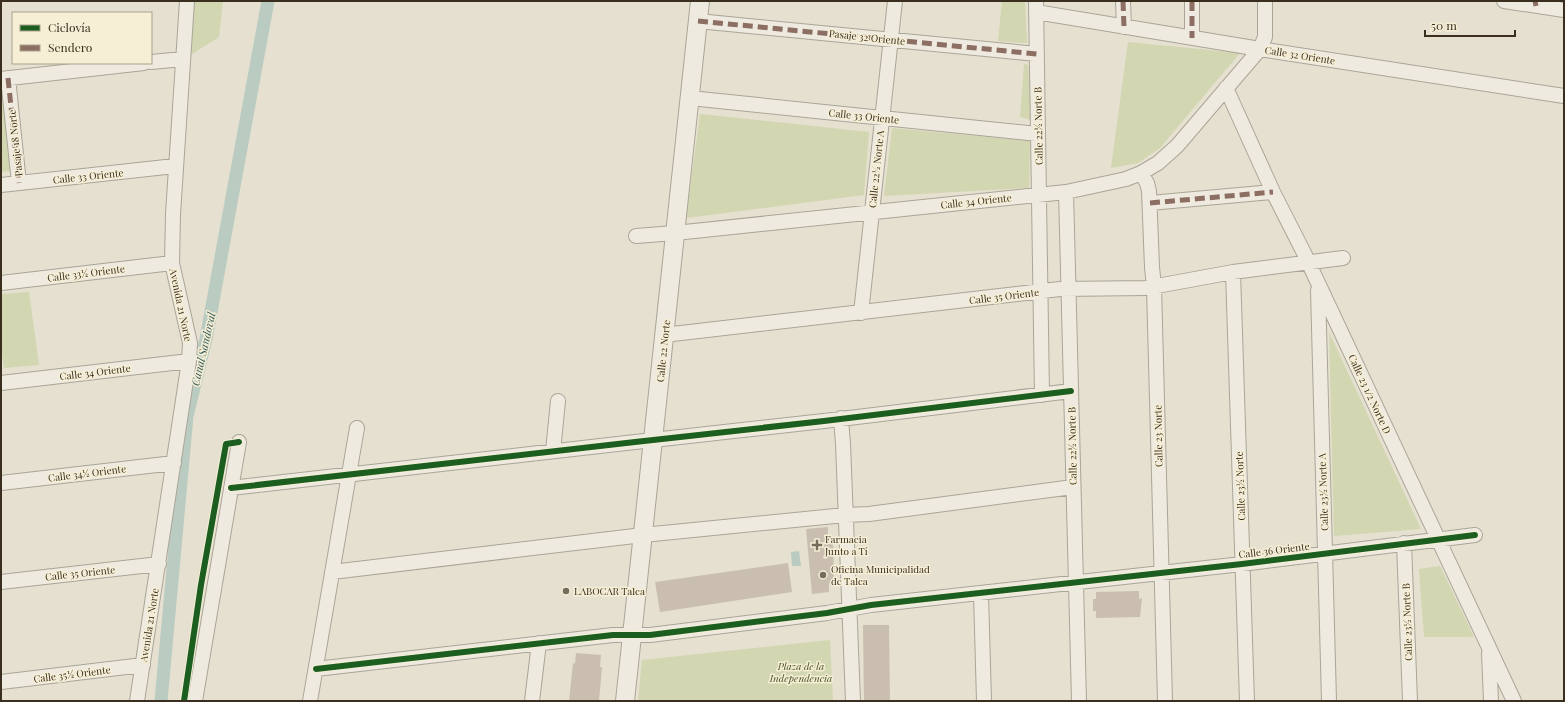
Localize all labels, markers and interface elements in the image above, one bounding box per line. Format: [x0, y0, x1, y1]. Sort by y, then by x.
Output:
legend [12, 12, 152, 64]
scale bar [1425, 12, 1515, 38]
text: 50 m [1431, 17, 1457, 33]
text: Ciclovía [48, 19, 91, 35]
street label: Pasaje 32 Oriente [828, 26, 906, 48]
text: Sendero [48, 39, 93, 55]
street label: Calle 32 Oriente [1264, 43, 1336, 67]
street label: Calle 22½ Norte B [1030, 87, 1046, 165]
street label: Calle 33 Oriente [828, 105, 900, 127]
street label: Pasaje 18 Norte [5, 109, 25, 177]
street label: Calle 22½ Norte A [865, 129, 887, 209]
street label: Calle 33 Oriente [52, 165, 124, 187]
street label: Calle 34 Oriente [940, 190, 1012, 212]
street label: Calle 33½ Oriente [46, 261, 126, 285]
street label: Avenida 21 Norte [166, 266, 196, 343]
street label: Calle 35 Oriente [968, 285, 1040, 307]
water label: Canal Sandoval [187, 310, 219, 387]
street label: Calle 22 Norte [653, 319, 673, 383]
street label: Calle 23 1/2 Norte D [1345, 352, 1395, 436]
street label: Calle 34 Oriente [59, 361, 131, 383]
street label: Calle 23 Norte [1150, 405, 1166, 467]
street label: Calle 22½ Norte B [1064, 407, 1080, 485]
street label: Calle 23½ Norte [1232, 451, 1248, 521]
street label: Calle 23½ Norte A [1315, 452, 1331, 531]
street label: Calle 34½ Oriente [47, 461, 127, 485]
place label: Farmacia Junto a Tí [824, 532, 868, 558]
street label: Calle 36 Oriente [1238, 539, 1310, 561]
marker: Farmacia Junto a Tí [812, 540, 822, 550]
street label: Calle 35 Oriente [44, 562, 116, 584]
place label: Oficina Municipalidad de Talca [831, 562, 930, 588]
marker: Oficina Municipalidad de Talca [818, 570, 828, 580]
street label: Calle 23½ Norte B [1399, 583, 1415, 661]
place label: LABOCAR Talca [574, 584, 645, 598]
marker: LABOCAR Talca [561, 586, 571, 596]
street label: Avenida 21 Norte [136, 587, 162, 664]
park label: Plaza de la Independencia [769, 659, 832, 685]
street label: Calle 35½ Oriente [33, 662, 111, 686]

